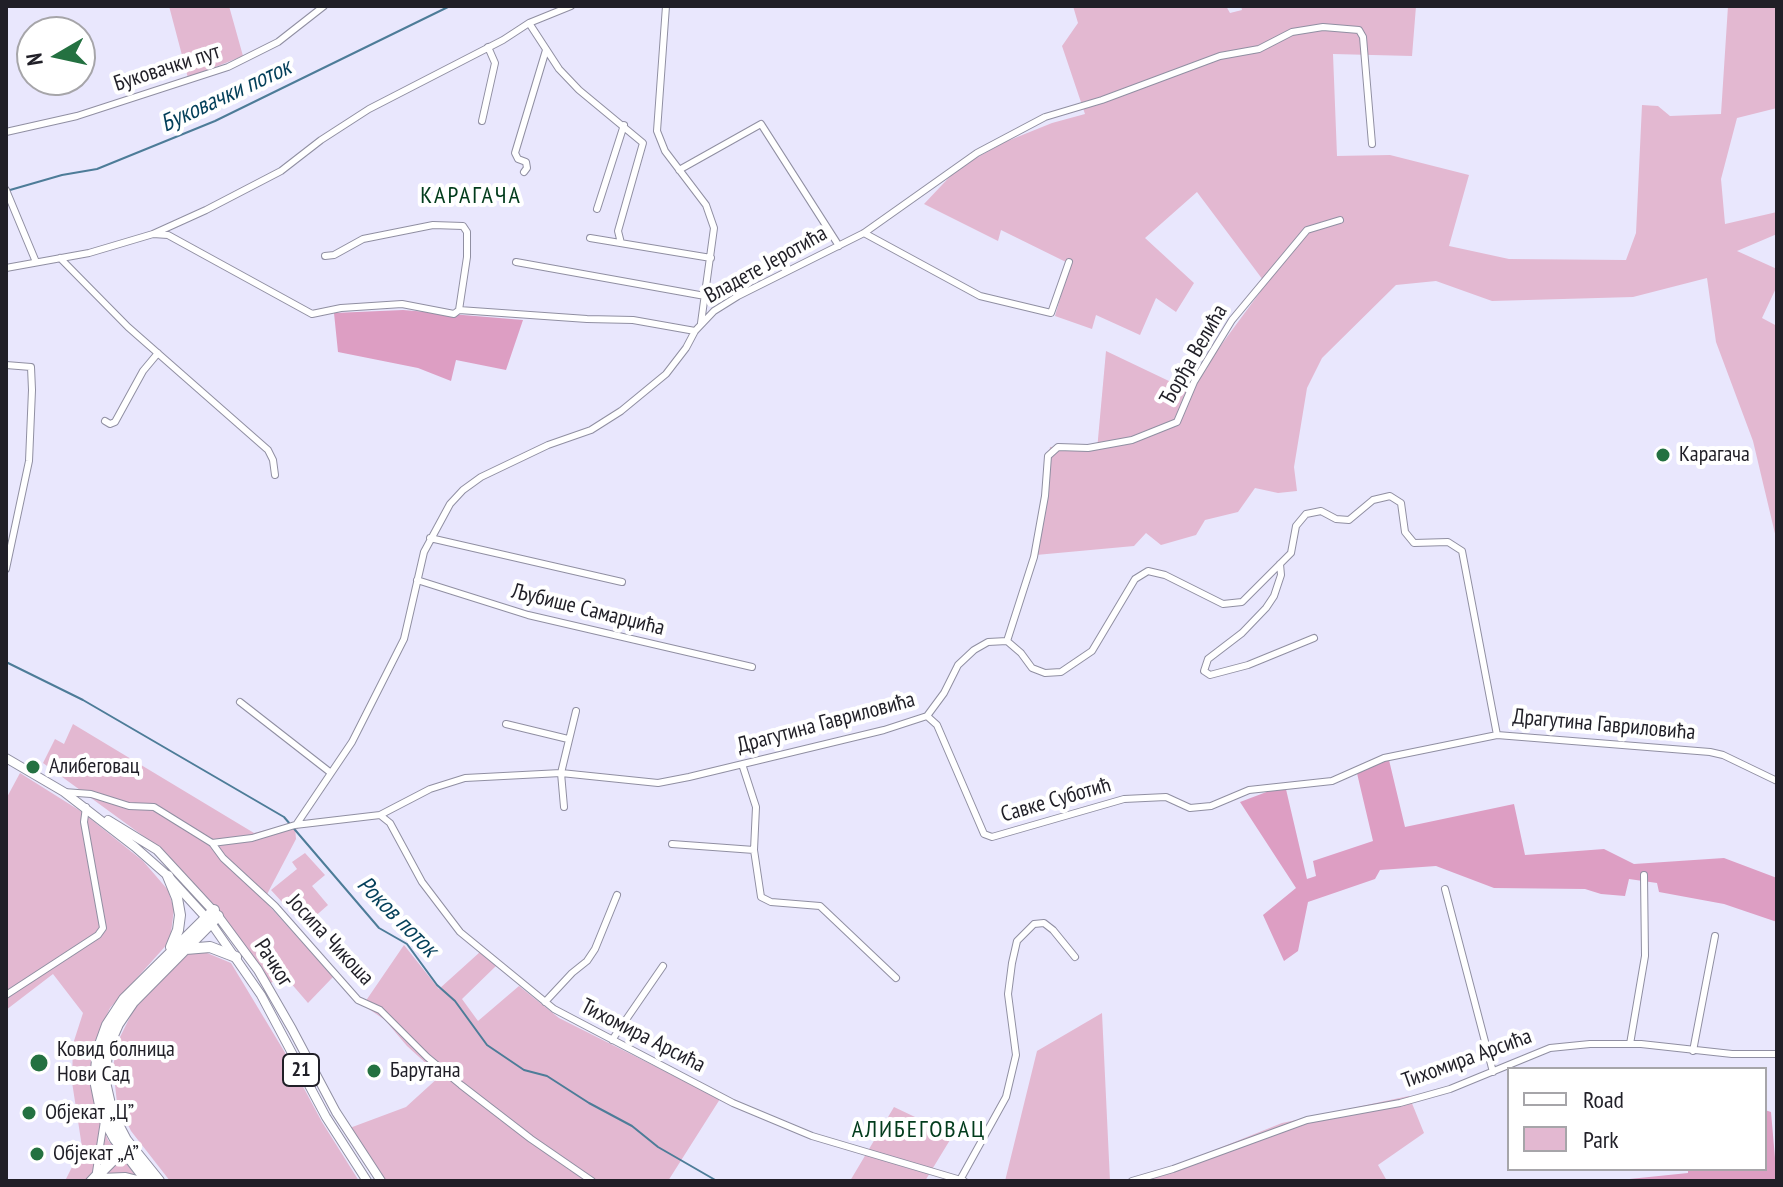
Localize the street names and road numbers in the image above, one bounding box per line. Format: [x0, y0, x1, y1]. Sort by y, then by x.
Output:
street label: Буковачки пут [111, 38, 223, 98]
street label: Владете Јеротића [700, 221, 832, 309]
street label: Ђорђа Велића [1155, 300, 1233, 410]
street label: Љубише Самарџића [509, 578, 667, 642]
street label: Драгутина Гавриловића [734, 687, 918, 759]
street label: Драгутина Гавриловића [1512, 704, 1696, 746]
street label: Савке Суботић [998, 772, 1114, 828]
street label: Јосипа Чикоша [281, 889, 379, 991]
street label: Рачког [248, 934, 298, 992]
street label: Тихомира Арсића [576, 993, 710, 1079]
street label: Тихомира Арсића [1399, 1023, 1535, 1095]
road number: 21 [283, 1054, 319, 1086]

